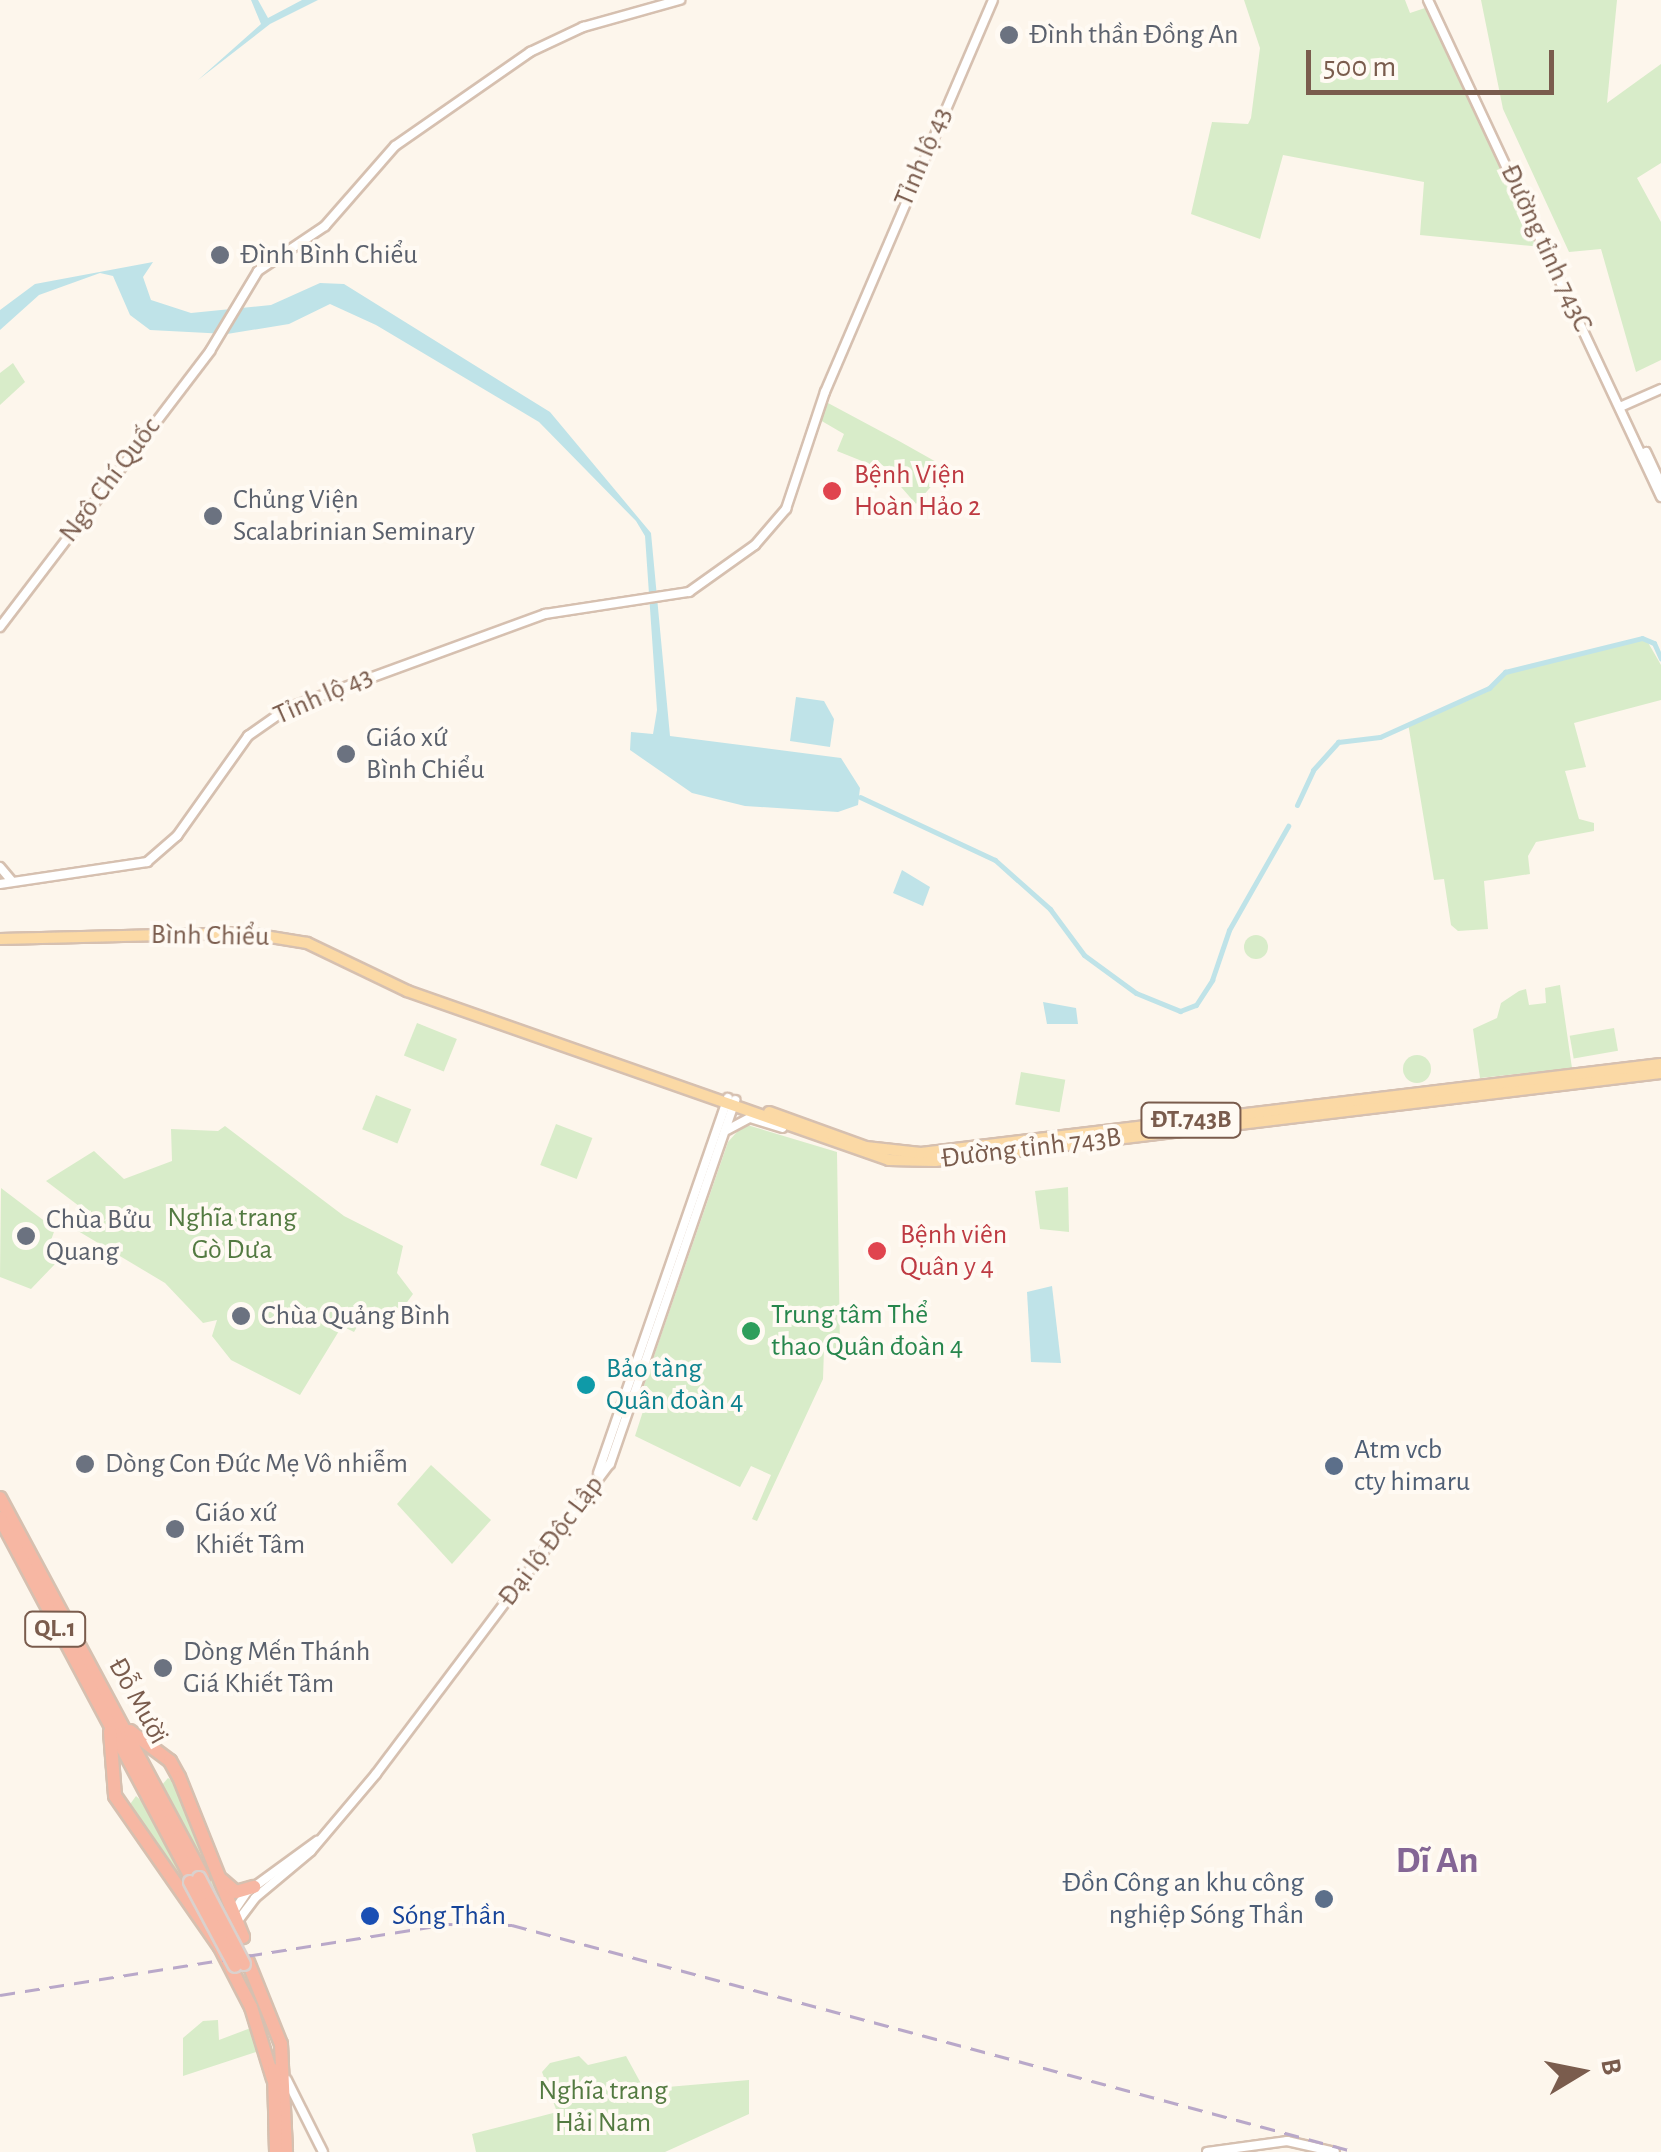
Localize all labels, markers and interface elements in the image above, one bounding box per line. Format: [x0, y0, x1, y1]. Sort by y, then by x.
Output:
place label: Đình thần Đồng An [1029, 18, 1239, 52]
marker: Đình thần Đồng An [998, 24, 1020, 46]
scale bar [1311, 30, 1558, 92]
text: 500 m [1323, 52, 1396, 82]
street label: Tỉnh lộ 43 [887, 102, 959, 212]
street label: Đường tỉnh 743C [1493, 159, 1599, 337]
place label: Đình Bình Chiểu [240, 238, 418, 272]
marker: Đình Bình Chiểu [209, 244, 231, 266]
street label: Ngô Chí Quốc [52, 411, 168, 549]
place label: Bệnh Viện Hoàn Hảo 2 [854, 458, 981, 524]
marker: Bệnh Viện Hoàn Hảo 2 [819, 478, 845, 504]
place label: Chủng Viện Scalabrinian Seminary [233, 483, 475, 549]
marker: Chủng Viện Scalabrinian Seminary [202, 505, 224, 527]
street label: Tỉnh lộ 43 [268, 659, 378, 733]
place label: Giáo xứ Bình Chiểu [366, 721, 485, 787]
marker: Giáo xứ Bình Chiểu [335, 743, 357, 765]
street label: Bình Chiểu [150, 918, 270, 954]
road number: ĐT.743B [1138, 1100, 1244, 1140]
street label: Đường tỉnh 743B [939, 1120, 1123, 1176]
park label: Nghĩa trang Gò Dưa [167, 1201, 297, 1267]
place label: Chùa Bửu Quang [46, 1203, 151, 1269]
place label: Bệnh viên Quân y 4 [900, 1218, 1007, 1284]
marker: Chùa Bửu Quang [15, 1225, 37, 1247]
marker: Bệnh viên Quân y 4 [864, 1238, 890, 1264]
place label: Trung tâm Thể thao Quân đoàn 4 [771, 1298, 963, 1364]
place label: Chùa Quảng Bình [261, 1299, 450, 1333]
marker: Chùa Quảng Bình [230, 1305, 252, 1327]
marker: Trung tâm Thể thao Quân đoàn 4 [740, 1320, 762, 1342]
place label: Bảo tàng Quân đoàn 4 [606, 1352, 743, 1418]
marker: Bảo tàng Quân đoàn 4 [575, 1374, 597, 1396]
place label: Atm vcb cty himaru [1354, 1433, 1470, 1499]
place label: Dòng Con Đức Mẹ Vô nhiễm [105, 1447, 408, 1481]
marker: Dòng Con Đức Mẹ Vô nhiễm [74, 1453, 96, 1475]
marker: Atm vcb cty himaru [1323, 1455, 1345, 1477]
street label: Đại lộ Độc Lập [491, 1469, 611, 1613]
place label: Giáo xứ Khiết Tâm [195, 1496, 305, 1562]
marker: Giáo xứ Khiết Tâm [164, 1518, 186, 1540]
road number: QL.1 [22, 1609, 88, 1649]
place label: Dòng Mến Thánh Giá Khiết Tâm [183, 1635, 370, 1701]
street label: Đỗ Mười [100, 1652, 176, 1750]
marker: Dòng Mến Thánh Giá Khiết Tâm [152, 1657, 174, 1679]
district label: Dĩ An [1395, 1839, 1479, 1885]
place label: Đồn Công an khu công nghiệp Sóng Thần [1062, 1866, 1304, 1932]
marker: Đồn Công an khu công nghiệp Sóng Thần [1313, 1888, 1335, 1910]
place label: Sóng Thần [392, 1899, 506, 1933]
marker: Sóng Thần [357, 1903, 383, 1929]
north arrow [1531, 2022, 1631, 2122]
text: B [1595, 2056, 1626, 2077]
park label: Nghĩa trang Hải Nam [538, 2074, 668, 2140]

